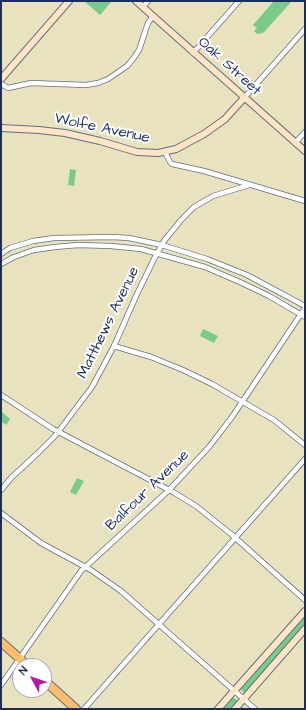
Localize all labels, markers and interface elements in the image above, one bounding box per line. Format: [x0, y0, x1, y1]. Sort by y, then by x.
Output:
street label: Oak Street [194, 34, 264, 100]
street label: Wolfe Avenue [53, 110, 151, 148]
street label: Matthews Avenue [74, 264, 144, 382]
street label: Balfour Avenue [103, 447, 193, 535]
north arrow [12, 658, 52, 698]
text: N [15, 663, 31, 678]

